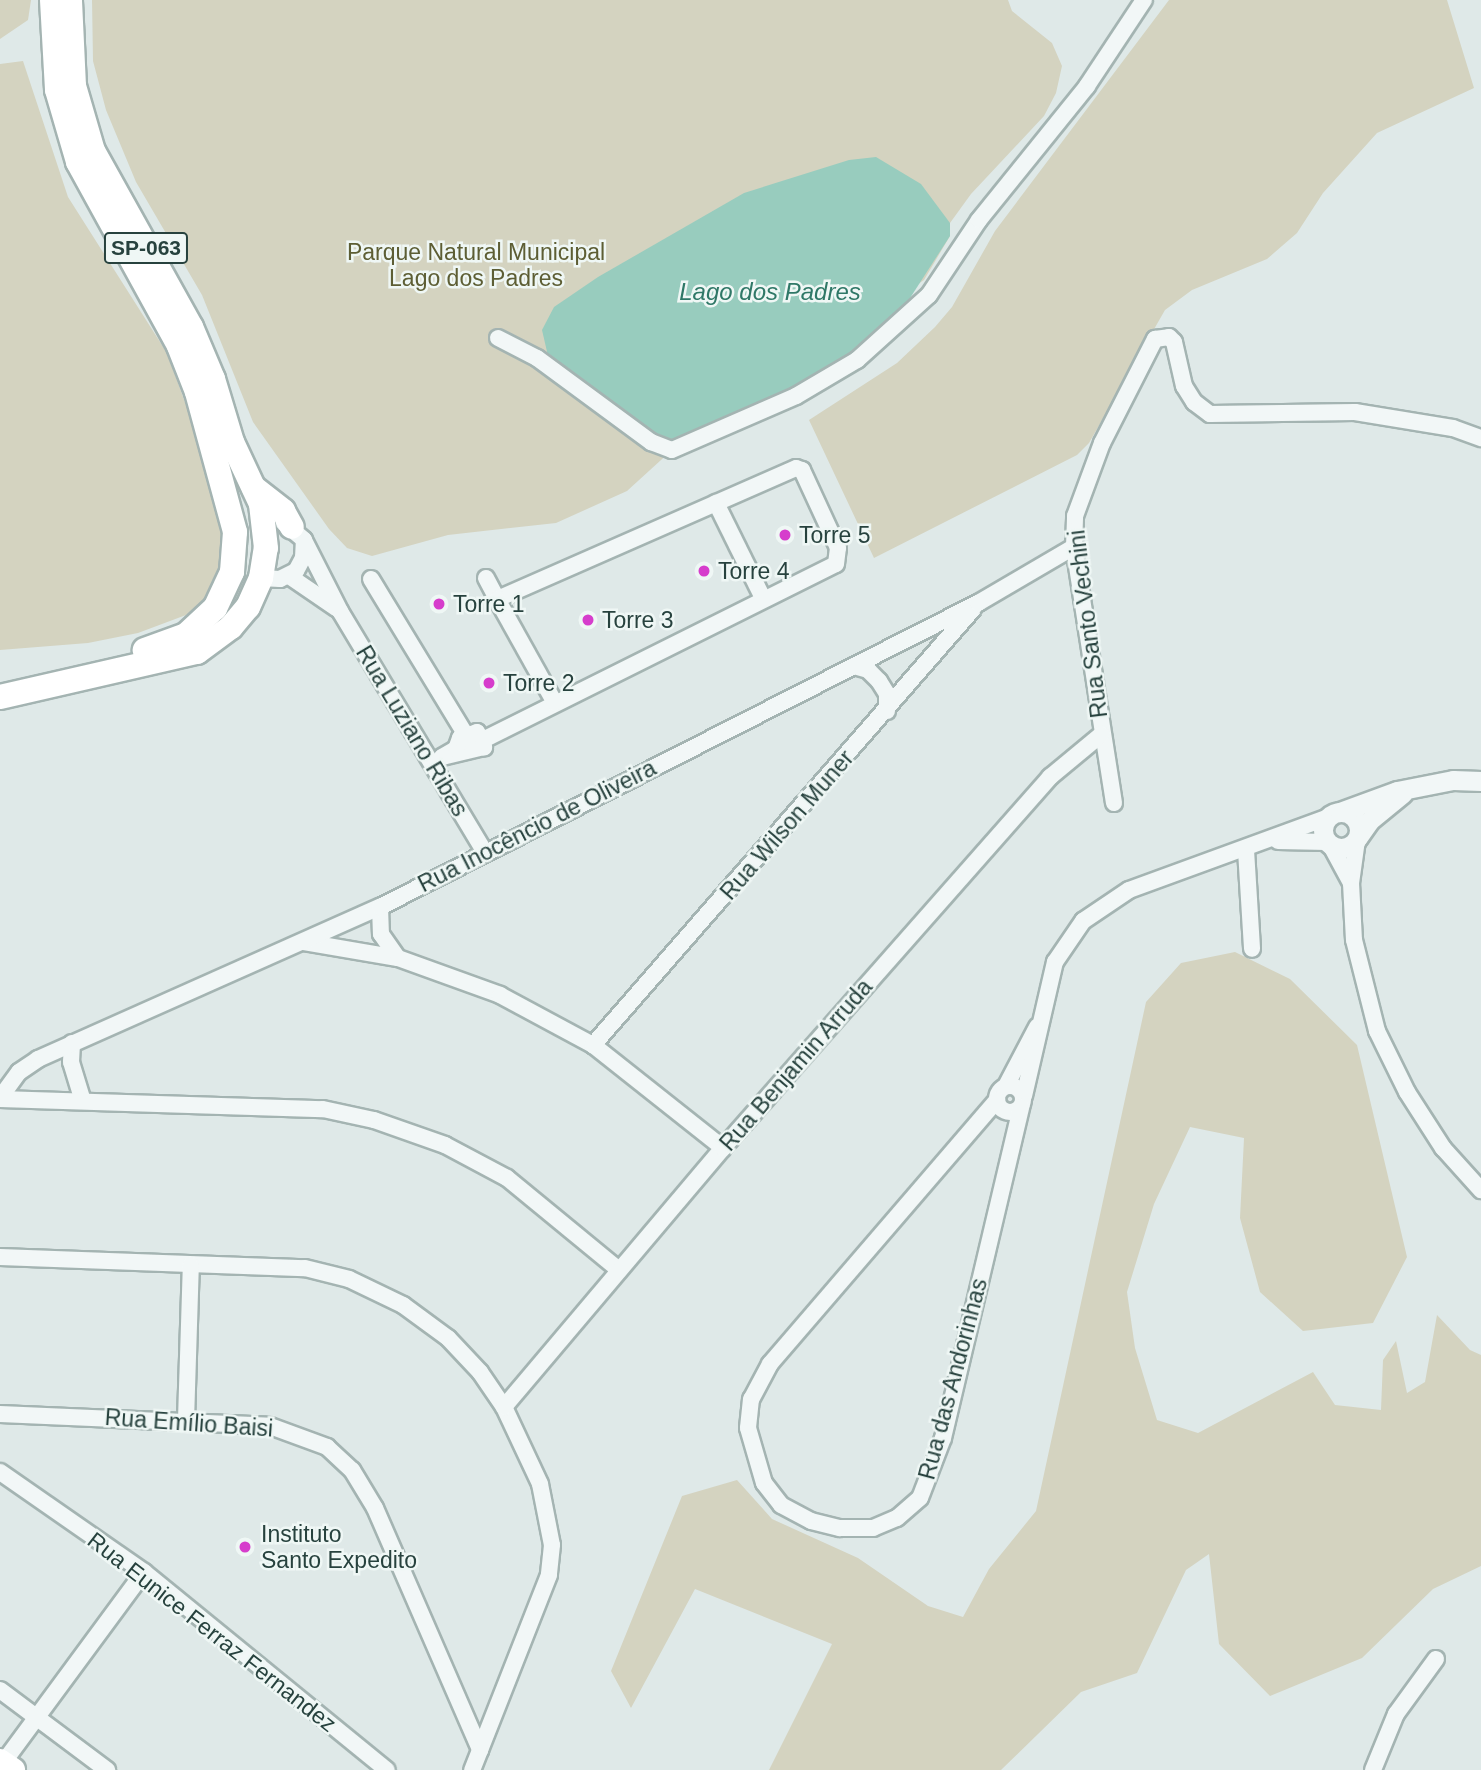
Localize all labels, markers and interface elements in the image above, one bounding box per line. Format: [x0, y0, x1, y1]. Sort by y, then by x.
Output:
road number: SP-063 [102, 230, 190, 266]
park label: Parque Natural Municipal Lago dos Padres [347, 238, 605, 292]
water label: Lago dos Padres [679, 278, 861, 306]
place label: Torre 5 [799, 521, 871, 549]
marker: Torre 5 [777, 527, 793, 543]
street label: Rua Santo Vechini [1063, 528, 1113, 720]
place label: Torre 4 [718, 557, 790, 585]
marker: Torre 4 [696, 563, 712, 579]
place label: Torre 1 [453, 590, 525, 618]
marker: Torre 1 [431, 596, 447, 612]
place label: Torre 3 [602, 606, 674, 634]
marker: Torre 3 [580, 612, 596, 628]
street label: Rua Luziano Ribas [350, 641, 474, 821]
place label: Torre 2 [503, 669, 575, 697]
marker: Torre 2 [481, 675, 497, 691]
street label: Rua Wilson Muner [715, 745, 859, 905]
street label: Rua Inocêncio de Oliveira [413, 754, 661, 898]
street label: Rua Benjamin Arruda [713, 973, 879, 1157]
street label: Rua das Andorinhas [913, 1275, 993, 1483]
street label: Rua Emílio Baisi [104, 1403, 274, 1443]
place label: Instituto Santo Expedito [261, 1520, 417, 1574]
street label: Rua Eunice Ferraz Fernandez [82, 1526, 342, 1738]
marker: Instituto Santo Expedito [235, 1537, 255, 1557]

